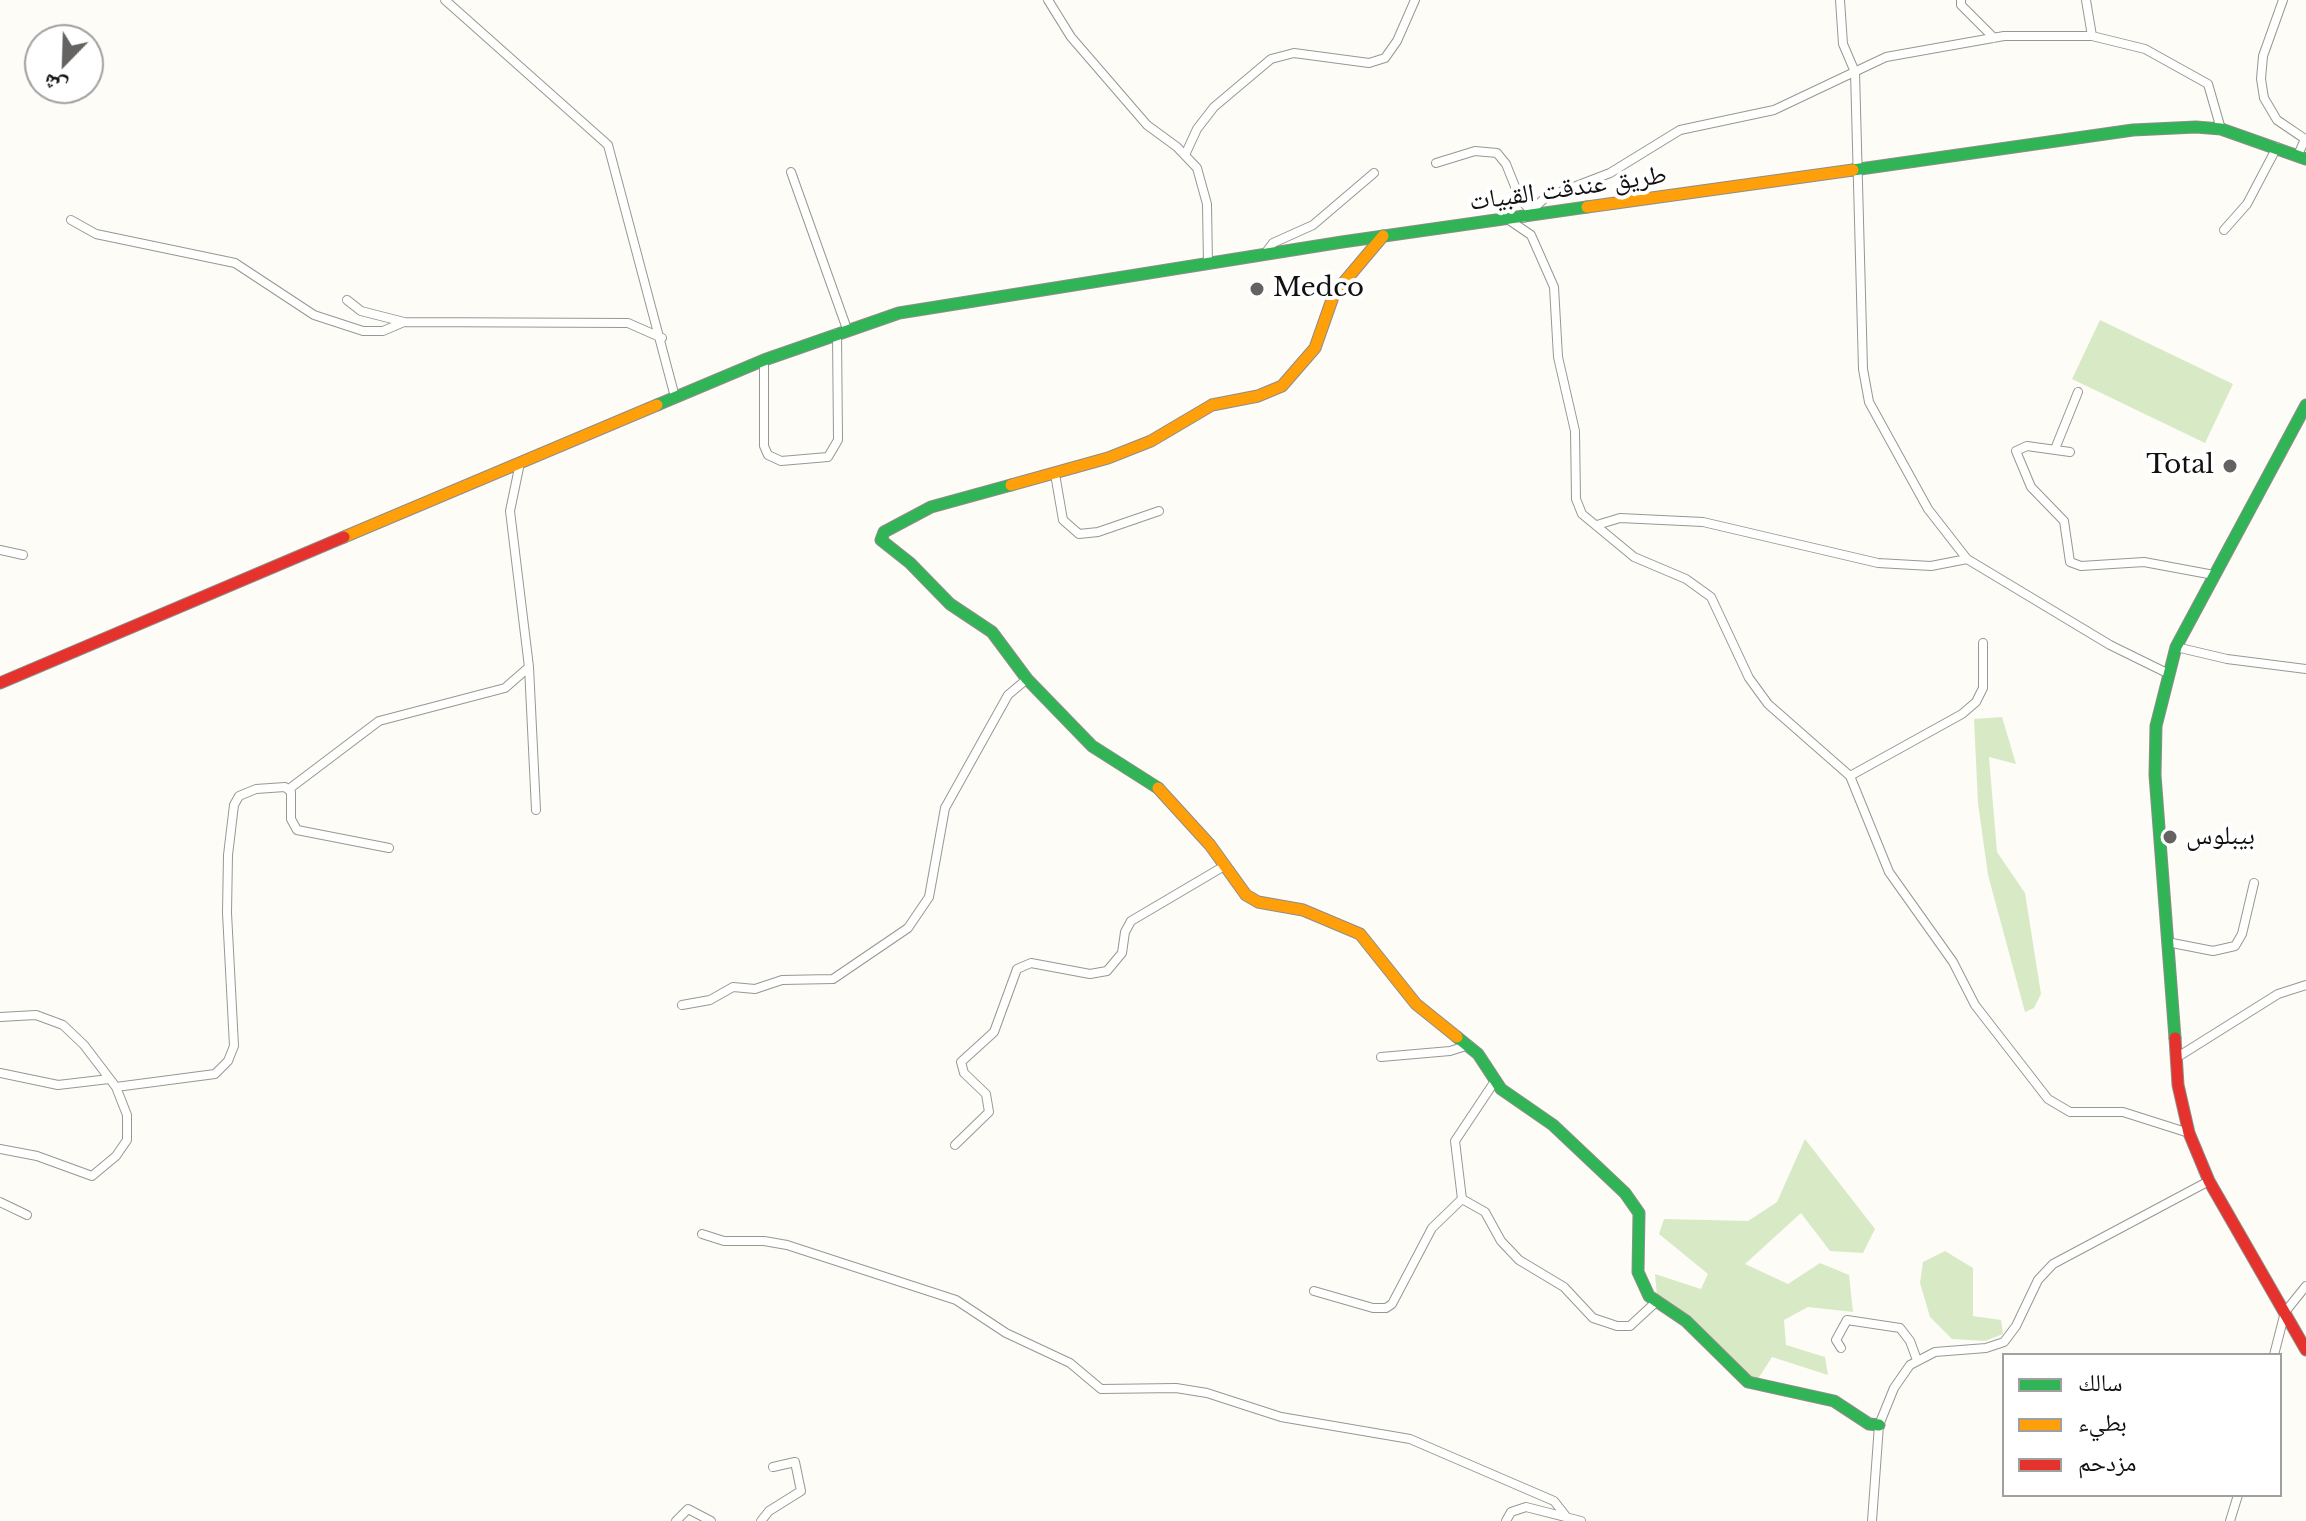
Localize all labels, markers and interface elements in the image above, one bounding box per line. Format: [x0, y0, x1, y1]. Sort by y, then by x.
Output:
north arrow [24, 24, 104, 104]
text: ش [39, 68, 71, 102]
street label: طريق عندقت القبيات [1467, 160, 1669, 218]
place label: Medco [1273, 273, 1364, 305]
marker: Medco [1248, 280, 1266, 298]
place label: Total [2146, 450, 2214, 482]
marker: Total [2221, 457, 2239, 475]
place label: بيبلوس [2186, 821, 2255, 853]
marker: بيبلوس [2161, 828, 2179, 846]
legend [2002, 1353, 2282, 1497]
text: سالك [2078, 1368, 2123, 1397]
text: بطيء [2078, 1408, 2127, 1437]
text: مزدحم [2078, 1448, 2137, 1477]

